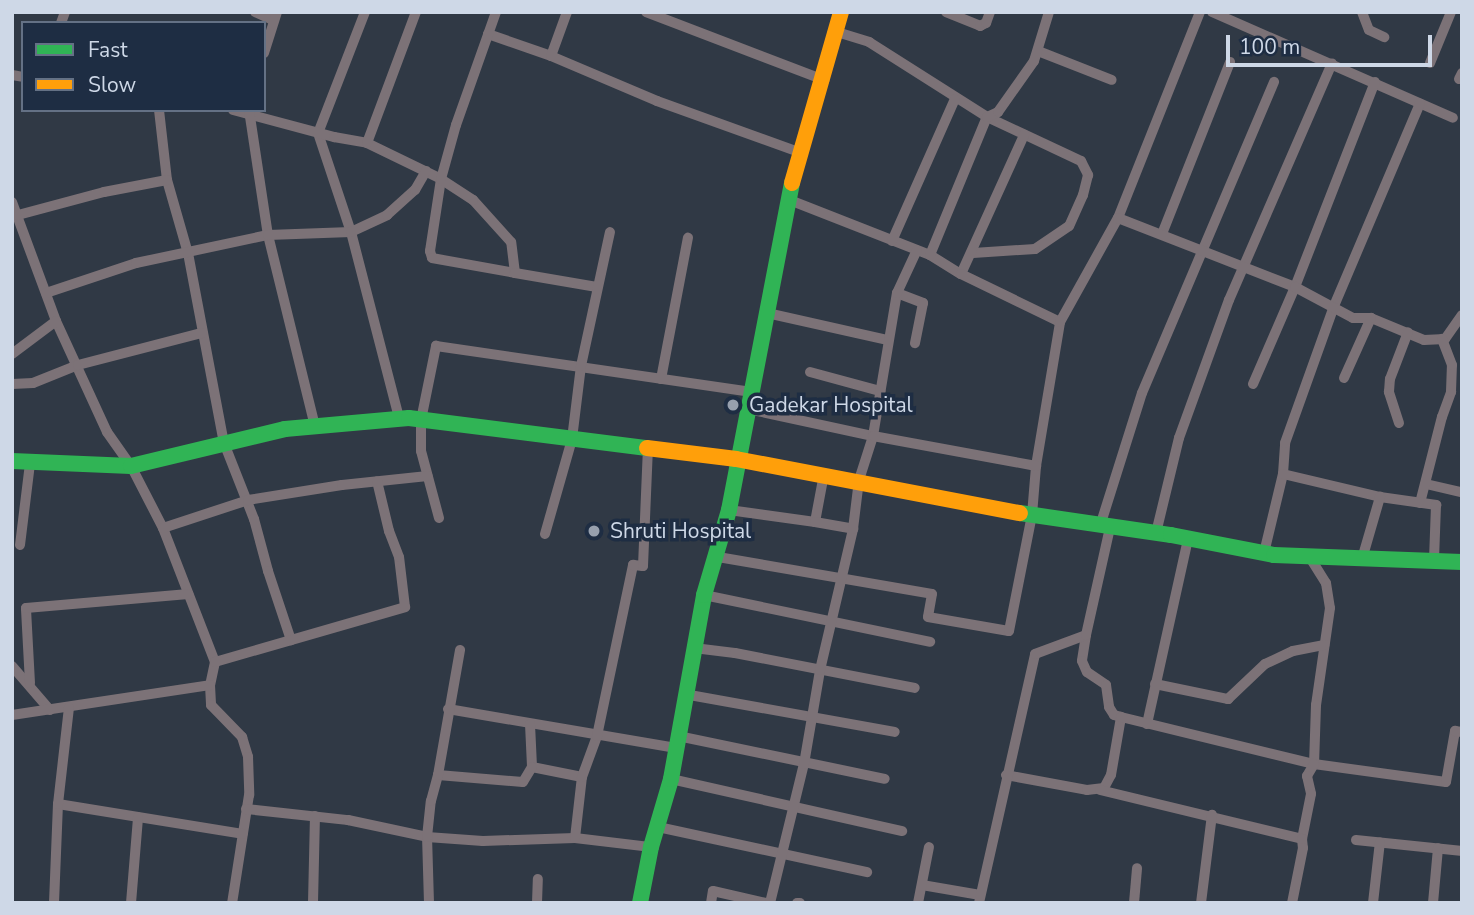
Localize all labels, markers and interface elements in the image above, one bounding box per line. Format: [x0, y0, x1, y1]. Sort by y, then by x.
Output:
legend [21, 21, 266, 112]
scale bar [1229, 21, 1436, 65]
text: 100 m [1239, 33, 1300, 61]
text: Fast [88, 36, 128, 64]
text: Slow [88, 71, 136, 99]
place label: Gadekar Hospital [749, 392, 913, 418]
marker: Gadekar Hospital [723, 395, 743, 415]
place label: Shruti Hospital [610, 518, 751, 544]
marker: Shruti Hospital [584, 521, 604, 541]

